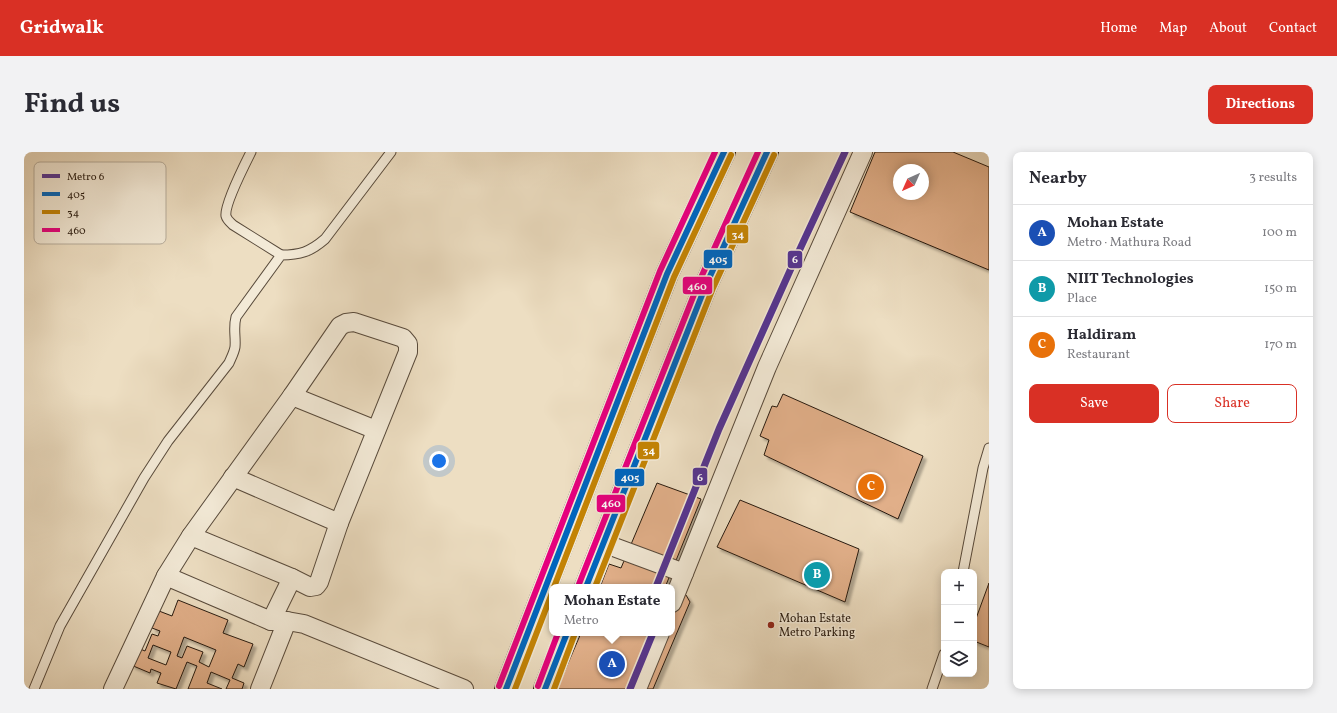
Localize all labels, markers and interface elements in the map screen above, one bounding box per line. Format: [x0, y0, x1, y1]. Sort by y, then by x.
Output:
text: Gridwalk [20, 15, 104, 41]
text: Home [1100, 19, 1137, 38]
text: Map [1159, 19, 1187, 38]
text: About [1209, 19, 1247, 38]
text: Contact [1269, 19, 1317, 38]
text: Find us [24, 85, 120, 124]
button: Directions [1208, 85, 1313, 124]
legend [34, 162, 166, 244]
north arrow [893, 164, 929, 200]
text: Nearby [1029, 167, 1087, 190]
text: 3 results [1249, 169, 1297, 187]
text: Metro 6 [67, 170, 105, 185]
text: 405 [67, 188, 85, 203]
text: 34 [67, 206, 80, 221]
text: Mohan Estate [1067, 213, 1164, 234]
text: 460 [67, 224, 86, 239]
line badge: 34 [726, 224, 749, 244]
text: A [1037, 224, 1047, 242]
text: 100 m [1262, 224, 1297, 242]
text: 34 [732, 228, 744, 243]
text: Metro · Mathura Road [1067, 234, 1192, 252]
line badge: 405 [703, 249, 733, 269]
line badge: 6 [787, 250, 803, 269]
text: 405 [709, 253, 727, 268]
text: 6 [792, 253, 798, 268]
text: NIIT Technologies [1067, 269, 1194, 290]
line badge: 460 [682, 276, 713, 295]
text: 460 [687, 280, 707, 295]
text: B [1038, 280, 1046, 298]
text: 150 m [1264, 280, 1297, 298]
text: Place [1067, 290, 1097, 308]
text: Haldiram [1067, 325, 1136, 346]
text: C [1038, 336, 1046, 354]
text: 170 m [1264, 336, 1297, 354]
text: Restaurant [1067, 346, 1130, 364]
button: Save [1029, 384, 1159, 423]
button: Share [1167, 384, 1297, 423]
line badge: 34 [637, 441, 660, 460]
text: 34 [643, 444, 655, 459]
your location [429, 451, 449, 471]
line badge: 6 [692, 467, 708, 486]
line badge: 405 [614, 468, 645, 487]
text: 405 [621, 471, 639, 486]
text: 6 [697, 471, 703, 486]
pin: C [858, 472, 884, 502]
line badge: 460 [596, 494, 626, 513]
text: 460 [601, 497, 621, 512]
pin: B [804, 560, 830, 590]
map controls [941, 569, 977, 677]
button: + [941, 569, 977, 605]
popup [549, 584, 675, 636]
text: Mohan Estate [564, 591, 660, 612]
button: − [941, 605, 977, 641]
place label: Mohan Estate Metro Parking [779, 611, 855, 641]
text: Metro [564, 612, 599, 630]
marker: Mohan Estate Metro Parking [766, 620, 776, 630]
button: layers [941, 641, 977, 677]
pin: A [599, 649, 625, 679]

